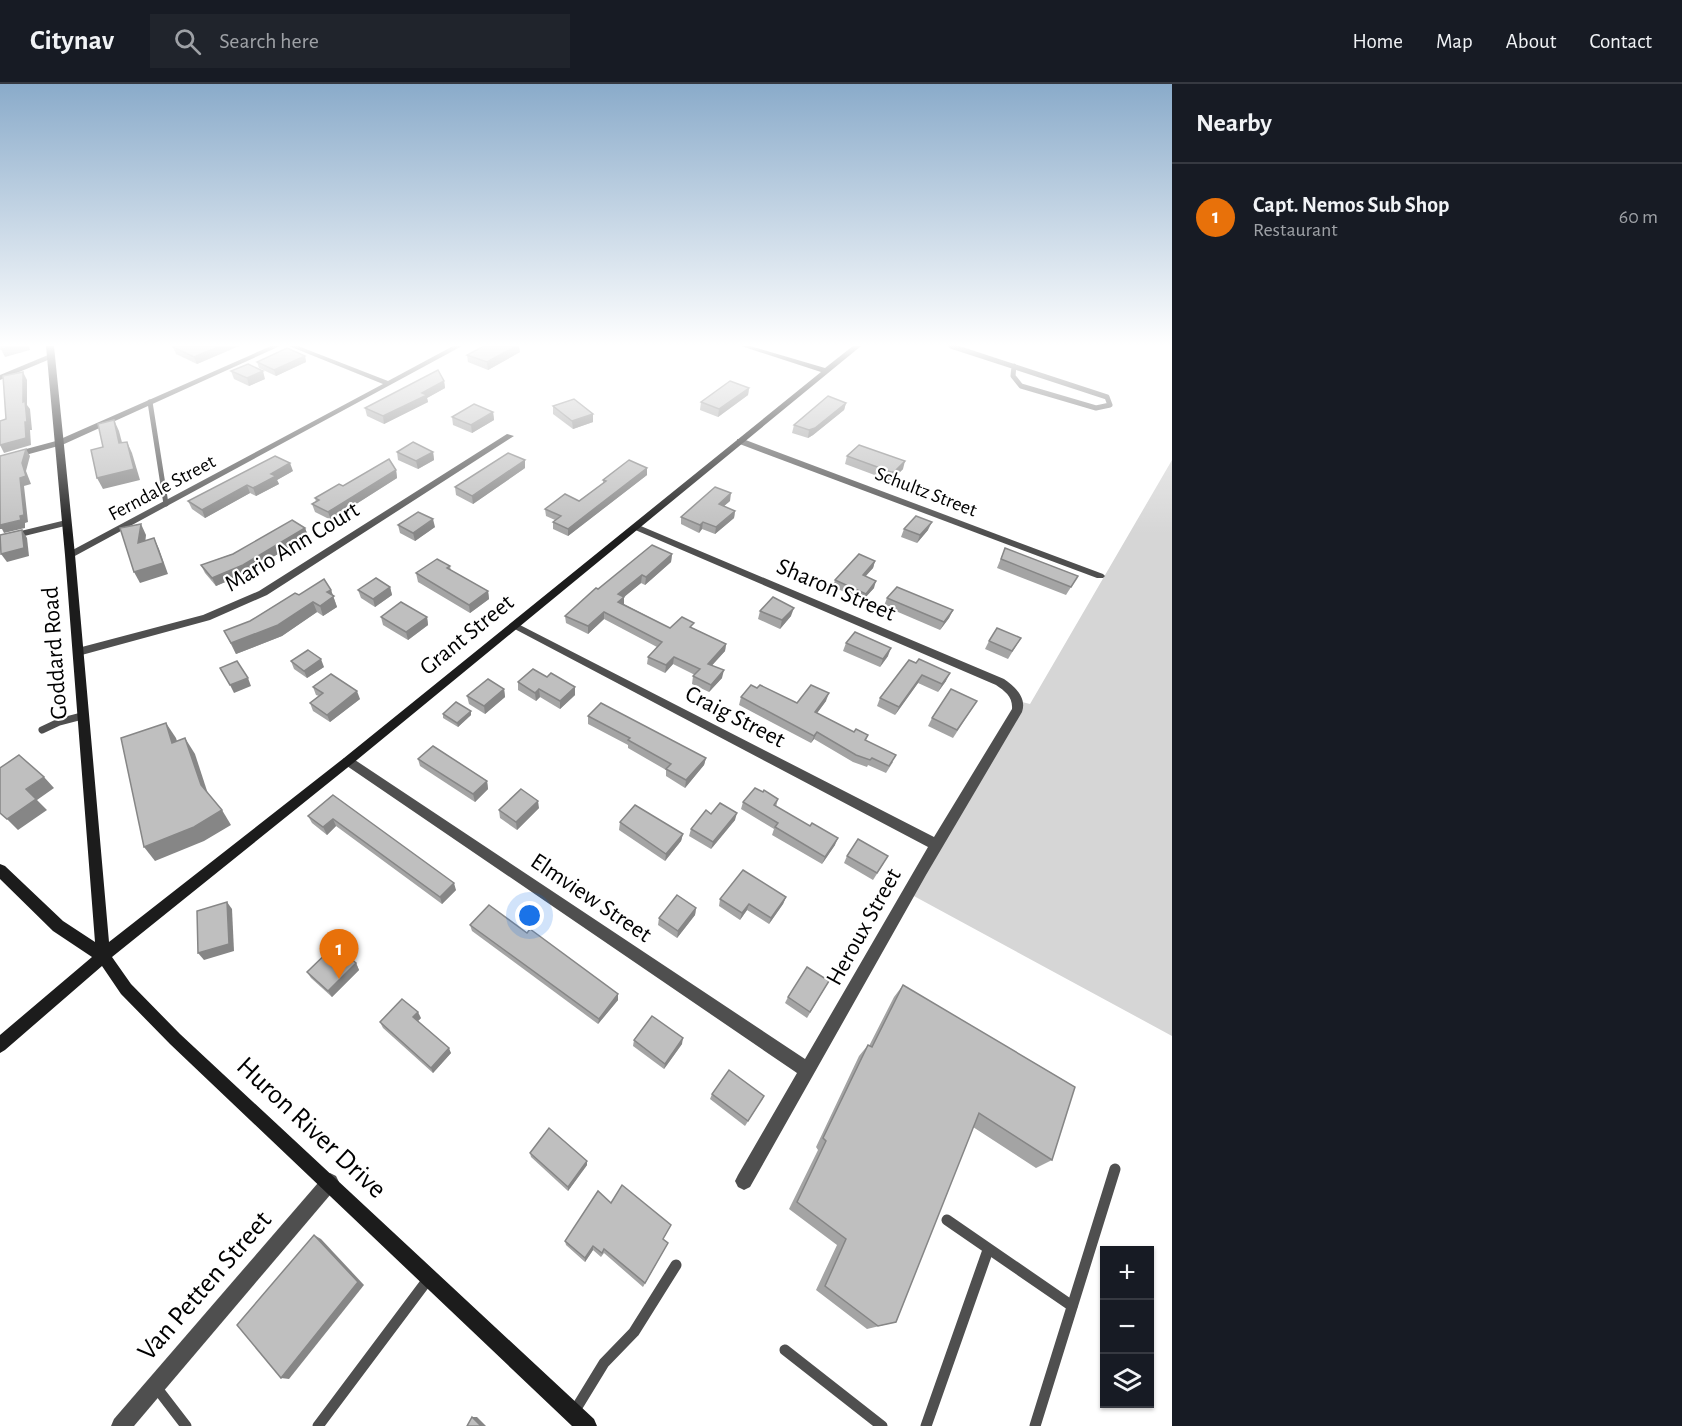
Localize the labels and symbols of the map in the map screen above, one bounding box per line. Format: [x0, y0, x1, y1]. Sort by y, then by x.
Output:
street label: Ferndale Street [105, 451, 219, 525]
street label: Schultz Street [872, 463, 980, 521]
street label: Mario Ann Court [221, 497, 364, 596]
street label: Sharon Street [773, 554, 899, 626]
street label: Goddard Road [38, 586, 72, 720]
street label: Grant Street [416, 590, 519, 680]
street label: Craig Street [681, 682, 789, 752]
street label: Elmview Street [526, 849, 656, 947]
street label: Heroux Street [822, 864, 906, 990]
your location [515, 901, 544, 930]
pin: 1 [320, 930, 358, 979]
street label: Huron River Drive [231, 1052, 391, 1204]
street label: Van Petten Street [133, 1206, 277, 1366]

